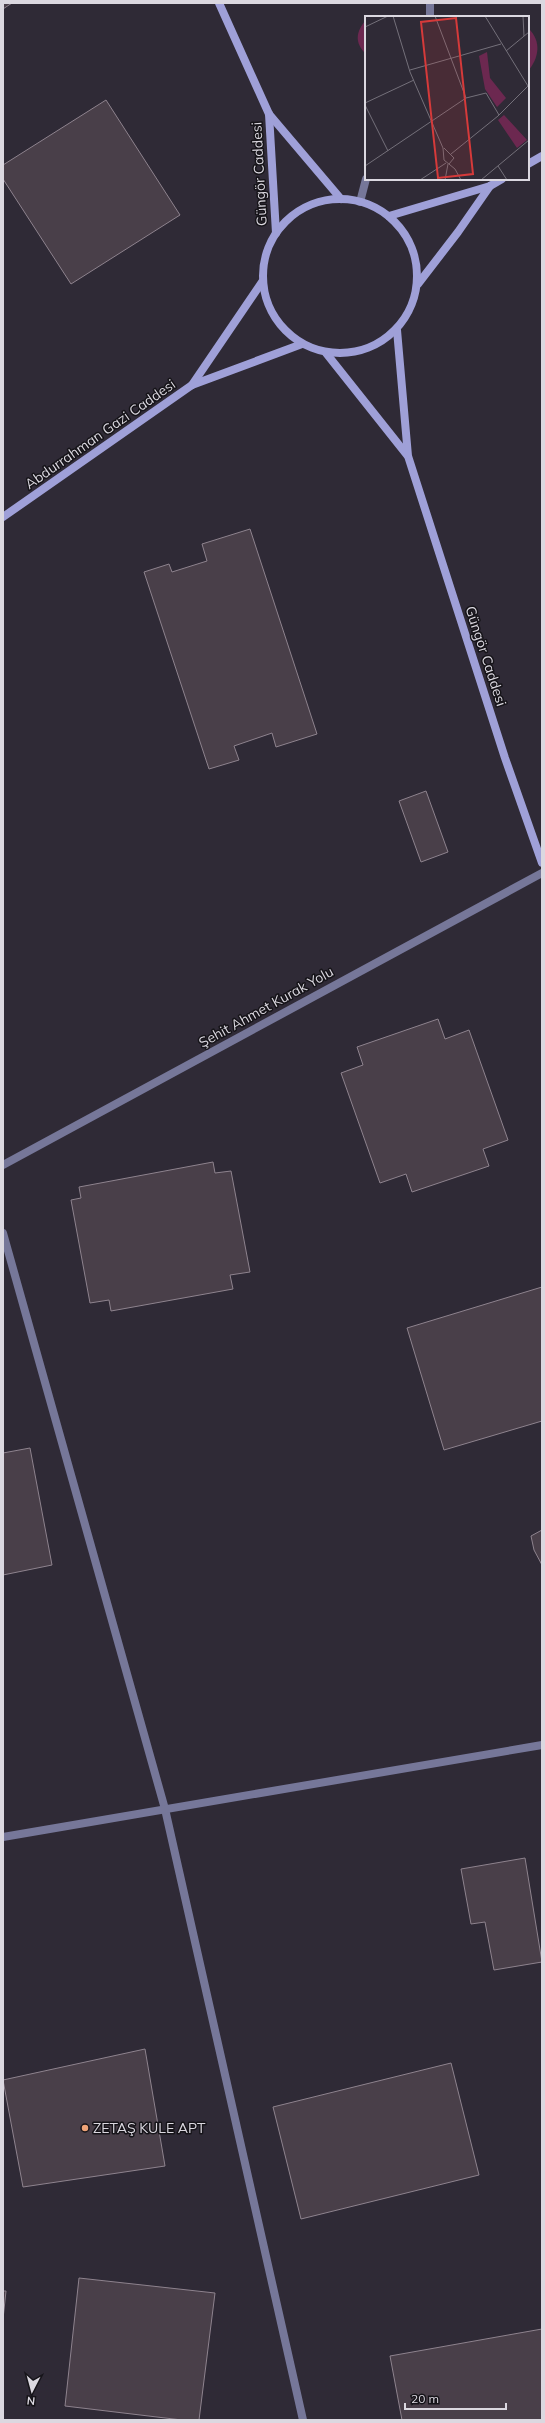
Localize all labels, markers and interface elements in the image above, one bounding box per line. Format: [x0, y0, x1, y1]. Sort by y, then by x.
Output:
inset map [365, 16, 529, 180]
street label: Güngör Caddesi [247, 122, 271, 226]
street label: Abdurrahman Gazi Caddesi [21, 375, 179, 493]
street label: Güngör Caddesi [461, 604, 511, 708]
street label: Şehit Ahmet Kurak Yolu [195, 962, 337, 1052]
place label: ZETAŞ KULE APT [93, 2119, 206, 2137]
marker: ZETAŞ KULE APT [80, 2123, 90, 2133]
north arrow [12, 2371, 52, 2411]
scale bar [405, 2385, 506, 2411]
text: 20 m [411, 2391, 439, 2406]
text: N [26, 2394, 36, 2408]

